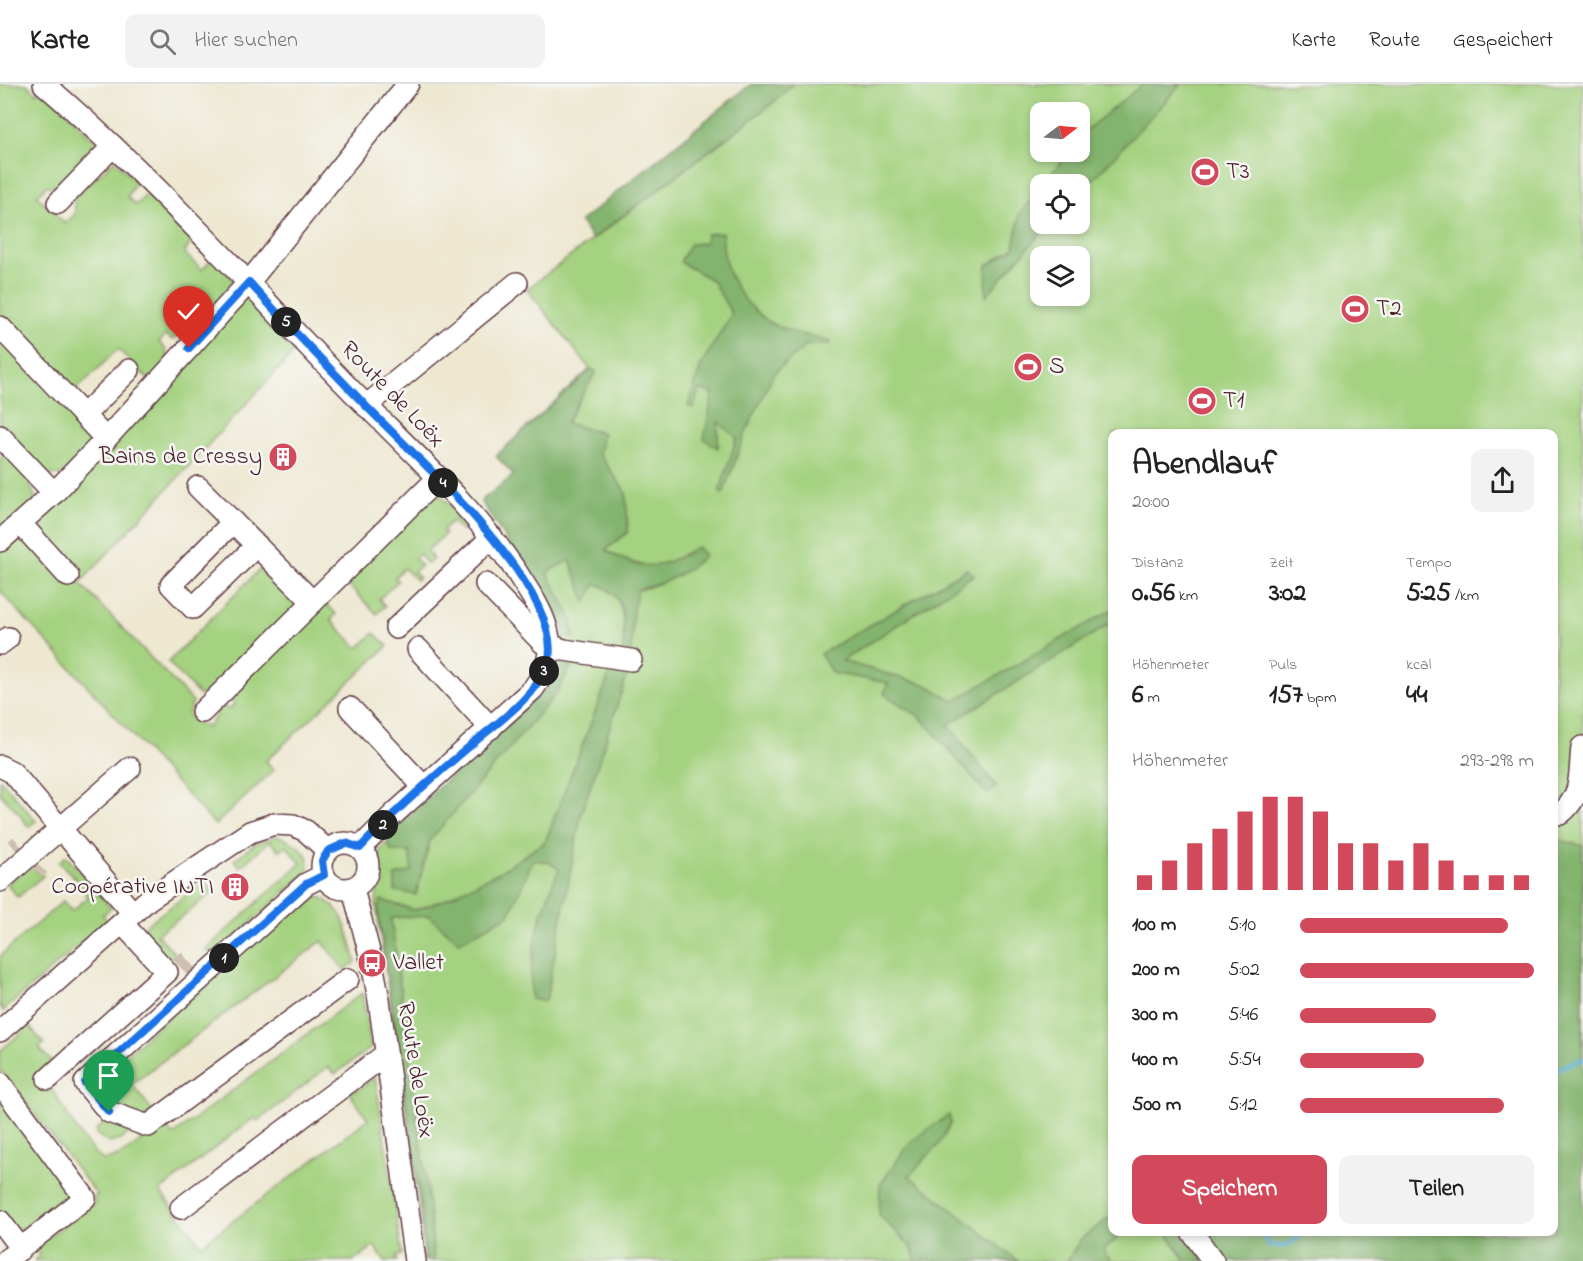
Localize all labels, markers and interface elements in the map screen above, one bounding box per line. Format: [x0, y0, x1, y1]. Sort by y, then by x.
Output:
search box [125, 14, 545, 68]
text: Karte [30, 21, 89, 62]
icon: search [146, 25, 179, 58]
text: Hier suchen [194, 25, 298, 57]
text: Karte [1291, 26, 1336, 56]
text: Route [1369, 26, 1420, 56]
text: Gespeichert [1453, 26, 1553, 56]
north arrow [1030, 102, 1090, 162]
map controls [1030, 102, 1090, 306]
place label: T3 [1226, 155, 1250, 190]
sports icon: T3 [1189, 156, 1221, 188]
button: locate [1030, 174, 1090, 234]
button: layers [1030, 246, 1090, 306]
pin [163, 286, 214, 348]
place label: T2 [1376, 292, 1402, 327]
sports icon: T2 [1339, 293, 1371, 325]
icon: check [172, 295, 205, 328]
pin: 5 [271, 307, 301, 337]
text: 5 [281, 310, 291, 334]
street label: Route de Loëx [332, 333, 452, 457]
place label: S [1049, 350, 1064, 385]
sports icon: S [1012, 351, 1044, 383]
place label: T1 [1223, 384, 1245, 419]
sports icon: T1 [1186, 385, 1218, 417]
place label: Bains de Cressy [98, 440, 262, 476]
building icon: Bains de Cressy [267, 441, 299, 473]
text: Abendlauf [1132, 441, 1277, 489]
button: share [1471, 449, 1534, 512]
pin: 4 [428, 468, 458, 498]
text: 4 [440, 471, 446, 495]
text: 20:00 [1132, 488, 1170, 517]
text: Distanz [1132, 551, 1183, 575]
text: Zeit [1269, 551, 1294, 575]
text: Tempo [1406, 551, 1452, 575]
text: 0.56 [1132, 575, 1175, 613]
text: 3:02 [1269, 575, 1306, 613]
text: 5:25 [1406, 575, 1451, 613]
text: km [1175, 584, 1198, 608]
text: /km [1451, 584, 1479, 608]
text: Höhenmeter [1132, 653, 1209, 677]
text: Puls [1269, 653, 1297, 677]
text: kcal [1406, 653, 1431, 677]
pin: 3 [529, 656, 559, 686]
text: 3 [541, 659, 547, 683]
text: 6 [1132, 677, 1143, 715]
text: 157 [1269, 677, 1303, 715]
text: 44 [1406, 677, 1427, 715]
text: m [1143, 686, 1160, 710]
text: bpm [1303, 686, 1336, 710]
text: Höhenmeter [1132, 747, 1228, 776]
text: 293–298 m [1460, 747, 1534, 776]
pin: 2 [368, 810, 398, 840]
text: 2 [379, 813, 387, 837]
place label: Coopérative INTI [51, 870, 214, 905]
building icon: Coopérative INTI [219, 871, 251, 903]
text: 100 m [1132, 911, 1176, 940]
text: 5:10 [1228, 911, 1256, 940]
pin: 1 [209, 943, 239, 973]
text: 1 [221, 946, 227, 970]
place label: Vallet [392, 946, 444, 981]
bus stop icon: Vallet [356, 947, 388, 979]
text: 200 m [1132, 956, 1180, 985]
text: 5:02 [1228, 956, 1260, 985]
street label: Route de Loëx [387, 999, 443, 1141]
text: 300 m [1132, 1001, 1178, 1030]
text: 5:46 [1228, 1001, 1258, 1030]
text: 400 m [1132, 1046, 1178, 1075]
text: 5:54 [1228, 1046, 1261, 1075]
pin [83, 1050, 134, 1112]
icon: arrive [92, 1059, 125, 1092]
text: 500 m [1132, 1091, 1181, 1120]
text: 5:12 [1228, 1091, 1257, 1120]
button: Speichern [1132, 1155, 1327, 1224]
button: Teilen [1339, 1155, 1534, 1224]

